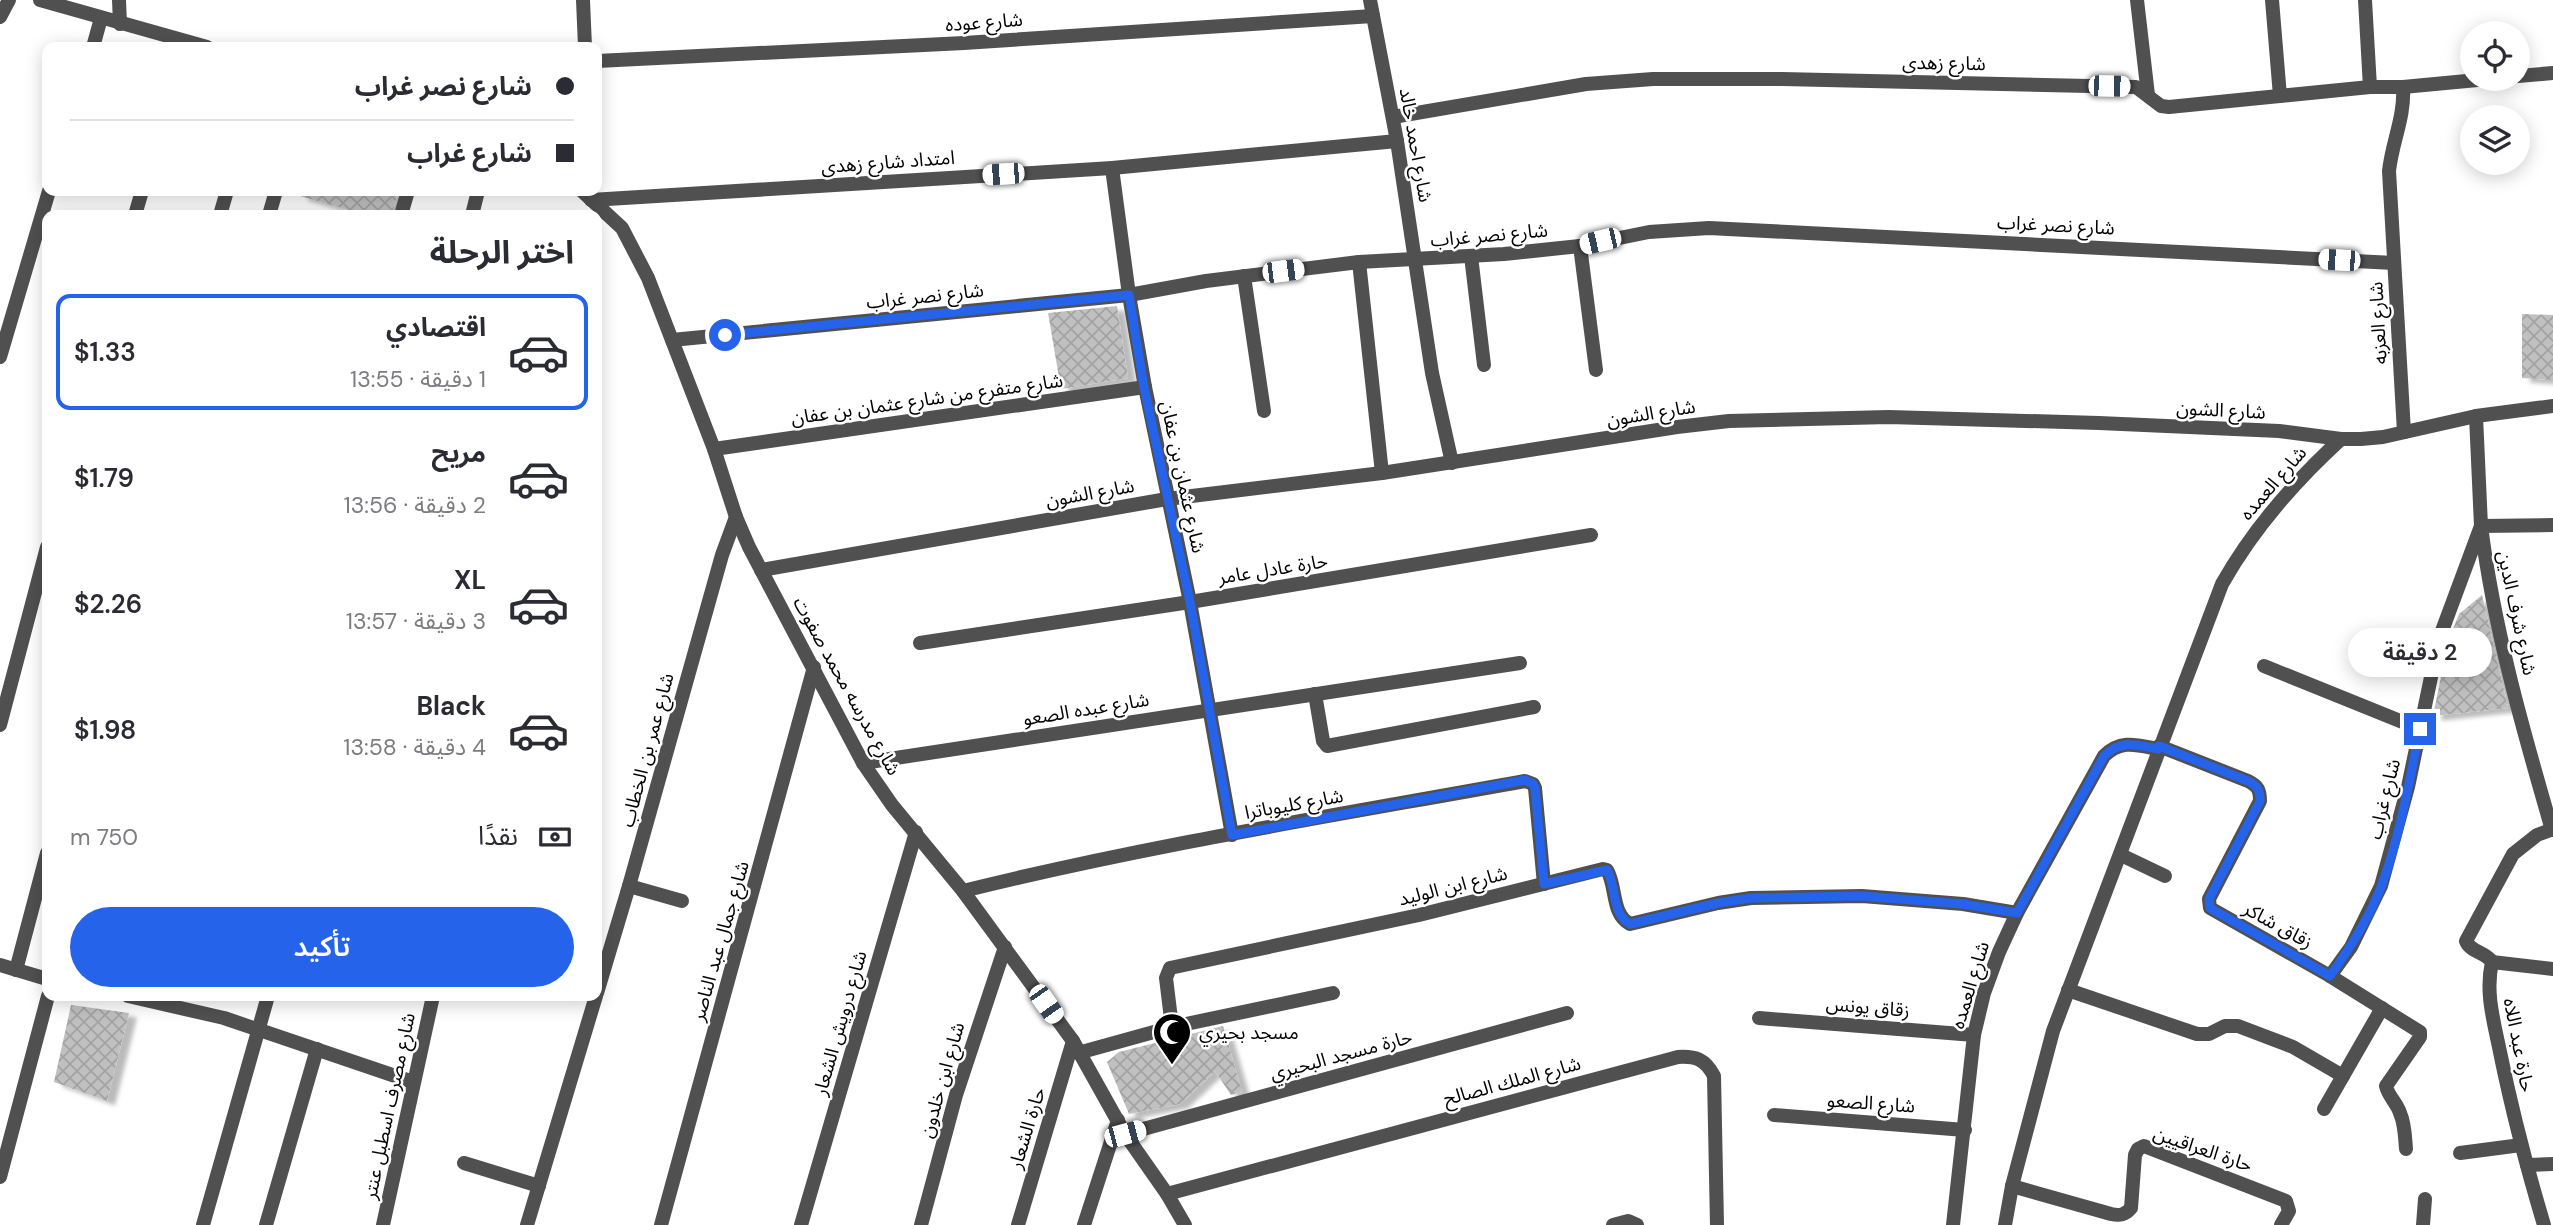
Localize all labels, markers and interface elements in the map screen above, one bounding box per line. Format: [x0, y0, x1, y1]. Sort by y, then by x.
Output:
street label: شارع عوده [945, 7, 1024, 38]
map controls [2460, 21, 2530, 175]
button: locate [2460, 21, 2530, 91]
street label: شارع زهدى [1902, 50, 1986, 77]
text: شارع نصر غراب [355, 69, 532, 103]
car [2088, 75, 2131, 97]
street label: شارع احمد خالد [1393, 86, 1438, 204]
button: layers [2460, 105, 2530, 175]
text: شارع غراب [407, 136, 532, 170]
street label: امتداد شارع زهدى [820, 145, 956, 180]
car [982, 162, 1025, 186]
street label: شارع نصر غراب [1996, 209, 2115, 242]
street label: شارع نصر غراب [1429, 217, 1549, 254]
car [1578, 226, 1623, 256]
text: اختر الرحلة [430, 231, 574, 273]
car [2318, 248, 2361, 272]
car [1261, 258, 1306, 284]
street label: شارع نصر غراب [865, 277, 985, 316]
street label: شارع العزبه [2363, 281, 2394, 365]
text: اقتصادي [386, 310, 486, 344]
route start [709, 319, 741, 351]
icon: car [507, 321, 570, 384]
text: $1.33 [74, 335, 136, 369]
text: 1 دقيقة · 13:55 [350, 364, 486, 394]
street label: شارع متفرع من شارع عثمان بن عفان [789, 368, 1065, 431]
street label: شارع الشون [1605, 394, 1697, 433]
street label: شارع الشون [2176, 395, 2266, 426]
street label: شارع عثمان بن عفان [1154, 399, 1211, 556]
text: مريح [431, 436, 486, 470]
street label: شارع العمده [2234, 441, 2313, 526]
icon: car [507, 447, 570, 510]
text: $1.79 [74, 461, 134, 495]
street label: شارع الشون [1044, 473, 1137, 514]
text: 2 دقيقة · 13:56 [344, 490, 486, 520]
street label: حارة عادل عامر [1215, 548, 1330, 590]
street label: شارع شرف الدين [2491, 548, 2542, 678]
text: XL [454, 563, 486, 597]
icon: car [507, 573, 570, 636]
text: $2.26 [74, 587, 142, 621]
street label: شارع مدرسه محمد صفوت [787, 592, 907, 780]
text: 3 دقيقة · 13:57 [346, 606, 486, 636]
callout: 2 دقيقة [2348, 628, 2492, 676]
text: 2 دقيقة [2383, 637, 2457, 667]
street label: شارع عمر بن الخطاب [614, 670, 681, 830]
street label: شارع عبده الصعو [1021, 687, 1151, 732]
text: Black [416, 689, 486, 723]
icon: car [507, 699, 570, 762]
text: $1.98 [74, 713, 136, 747]
route end [2404, 713, 2436, 745]
text: 4 دقيقة · 13:58 [343, 732, 486, 762]
street label: شارع غراب [2362, 756, 2407, 842]
street label: شارع كليوباترا [1243, 783, 1345, 826]
icon: cash [536, 818, 574, 856]
text: نقدًا [478, 819, 518, 853]
text: 750 m [70, 822, 138, 852]
street label: شارع جمال عبد الناصر [685, 858, 756, 1025]
street label: شارع ابن الوليد [1396, 860, 1510, 913]
street label: زقاق شاكر [2238, 895, 2317, 954]
button: تأكيد [70, 907, 574, 987]
street label: شارع العمده [1945, 938, 1996, 1032]
street label: شارع درويش الشعار [807, 948, 874, 1100]
car [1026, 981, 1067, 1027]
street label: زقاق يونس [1825, 991, 1911, 1023]
street label: حارة عبد اللاه [2498, 996, 2540, 1094]
street label: شارع مصرف اسطبل عنتر [357, 1011, 422, 1203]
mosque icon: مسجد بحيري [1151, 1011, 1193, 1066]
street label: شارع ابن خلدون [914, 1019, 971, 1141]
place label: مسجد بحيري [1199, 1020, 1299, 1047]
street label: حارة مسجد البحيري [1267, 1024, 1415, 1088]
street label: شارع الملك الصالح [1441, 1051, 1584, 1113]
street label: حارة الشعار [1003, 1084, 1051, 1173]
street label: شارع الصعو [1826, 1087, 1916, 1120]
car [1102, 1118, 1149, 1150]
street label: حارة العراقيين [2150, 1120, 2256, 1178]

